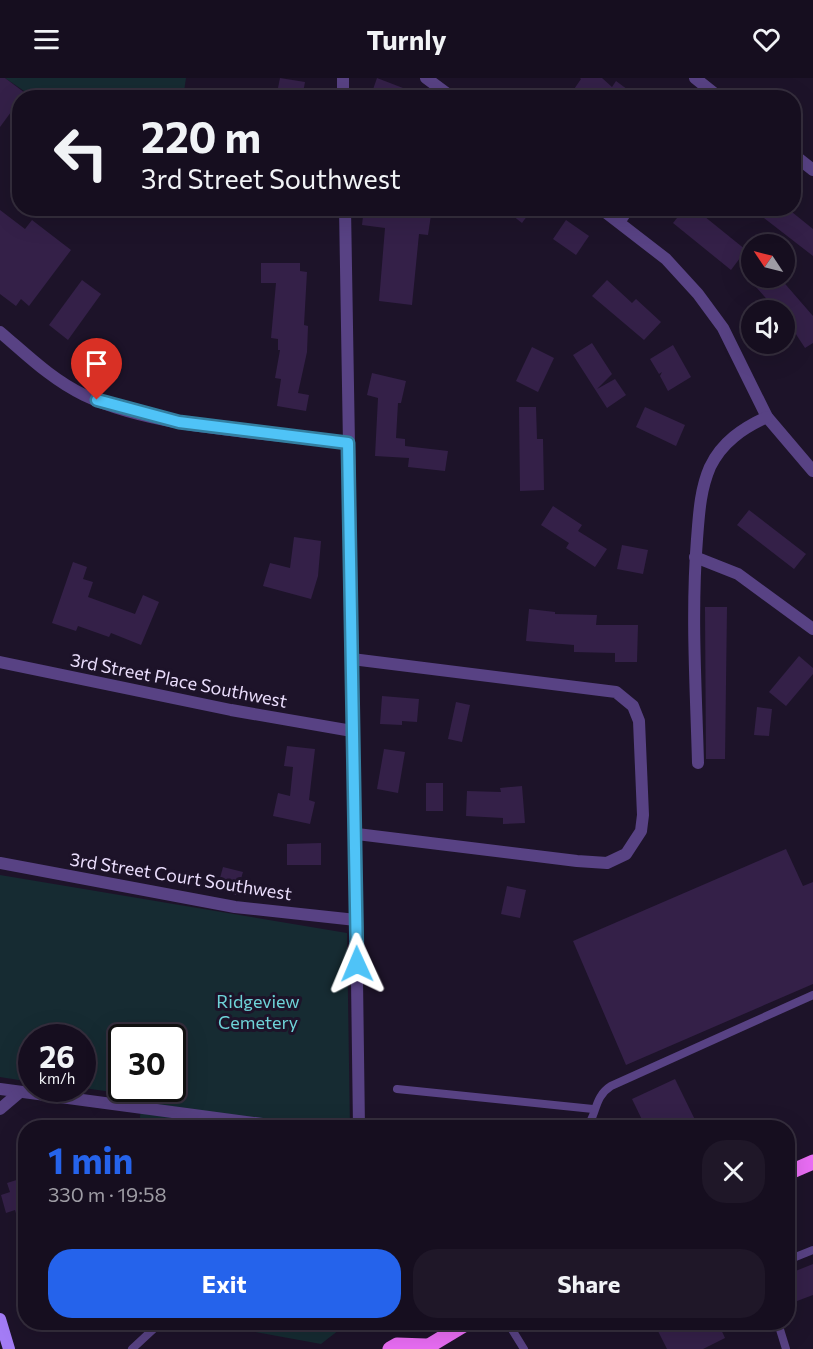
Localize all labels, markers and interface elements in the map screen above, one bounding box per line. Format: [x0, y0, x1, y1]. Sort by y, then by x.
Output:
icon: menu [30, 23, 63, 56]
text: Turnly [366, 23, 447, 56]
icon: heart [750, 23, 783, 56]
text: 220 m [141, 110, 261, 162]
icon: left [42, 114, 120, 192]
text: 3rd Street Southwest [141, 162, 401, 195]
north arrow [741, 234, 795, 288]
map controls [741, 234, 795, 354]
button: sound [741, 300, 795, 354]
pin [71, 338, 122, 400]
icon: arrive [80, 347, 113, 380]
street label: 3rd Street Place Southwest [69, 648, 289, 712]
street label: 3rd Street Court Southwest [68, 848, 294, 904]
position arrow [325, 932, 389, 996]
park label: Ridgeview Cemetery [216, 990, 300, 1033]
speed limit sign: 30 [108, 1024, 186, 1102]
text: 26 [39, 1037, 75, 1074]
text: km/h [39, 1069, 75, 1087]
text: 1 min [48, 1137, 133, 1181]
button: close [702, 1140, 765, 1203]
text: 330 m · 19:58 [48, 1182, 167, 1206]
button: Exit [48, 1249, 401, 1318]
button: Share [413, 1249, 765, 1318]

